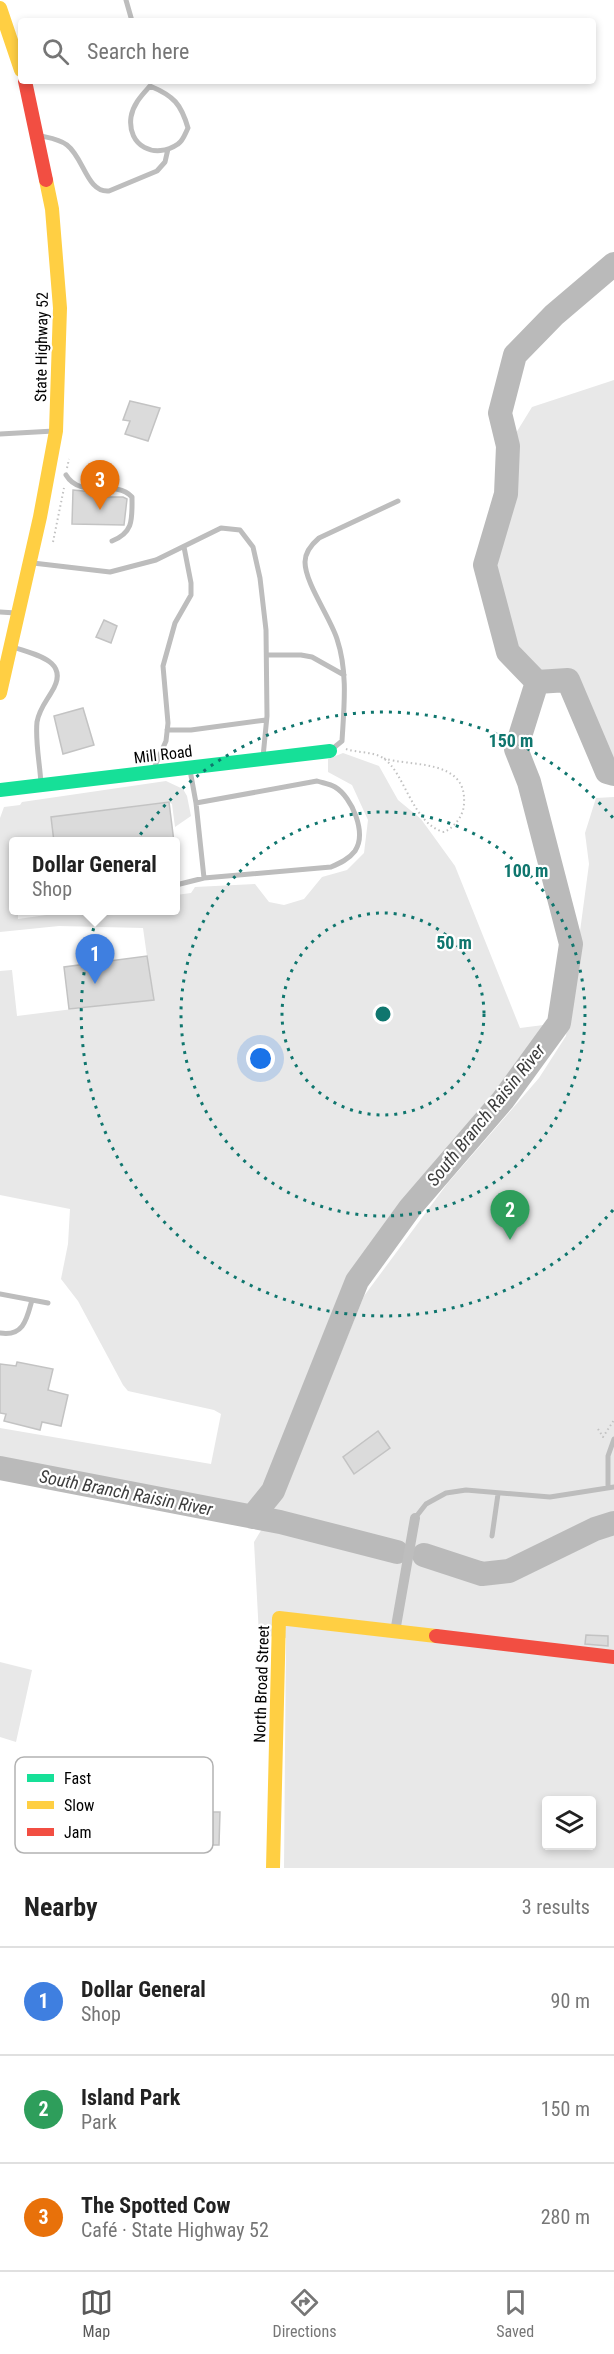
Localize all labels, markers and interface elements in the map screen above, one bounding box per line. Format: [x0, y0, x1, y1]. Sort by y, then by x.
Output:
search box [18, 18, 596, 84]
icon: search [39, 35, 72, 68]
text: Search here [87, 39, 189, 64]
street label: State Highway 52 [31, 292, 52, 402]
pin: 3 [80, 460, 120, 510]
text: 150 m [489, 730, 533, 751]
street label: Mill Road [133, 741, 193, 768]
popup [9, 837, 180, 915]
text: Dollar General [32, 852, 157, 877]
text: 100 m [504, 860, 548, 881]
text: Shop [32, 877, 72, 901]
text: 50 m [436, 932, 472, 953]
pin: 1 [76, 934, 115, 984]
centre of rings [373, 1004, 393, 1024]
water label: South Branch Raisin River [422, 1039, 550, 1190]
your location [246, 1044, 275, 1073]
pin: 2 [490, 1190, 530, 1240]
water label: South Branch Raisin River [38, 1465, 215, 1520]
street label: North Broad Street [250, 1625, 273, 1743]
legend [15, 1757, 213, 1853]
text: Fast [64, 1769, 91, 1788]
text: Slow [64, 1796, 94, 1815]
map controls [542, 1796, 596, 1850]
button: layers [542, 1796, 596, 1850]
text: Jam [64, 1823, 91, 1842]
text: Nearby [24, 1892, 98, 1922]
text: 3 results [522, 1895, 590, 1919]
text: Dollar General [81, 1977, 206, 2002]
text: 1 [38, 1989, 49, 2013]
text: 90 m [551, 1989, 590, 2013]
text: Shop [81, 2002, 121, 2026]
text: Island Park [81, 2085, 180, 2110]
text: 2 [38, 2097, 49, 2121]
text: 150 m [541, 2097, 590, 2121]
text: Park [81, 2110, 117, 2134]
text: The Spotted Cow [81, 2193, 230, 2218]
text: 3 [38, 2205, 49, 2229]
text: 280 m [541, 2205, 590, 2229]
text: Café · State Highway 52 [81, 2218, 269, 2242]
tab: Map [80, 2286, 113, 2341]
tab: Directions [273, 2286, 336, 2341]
tab: Saved [496, 2286, 534, 2341]

